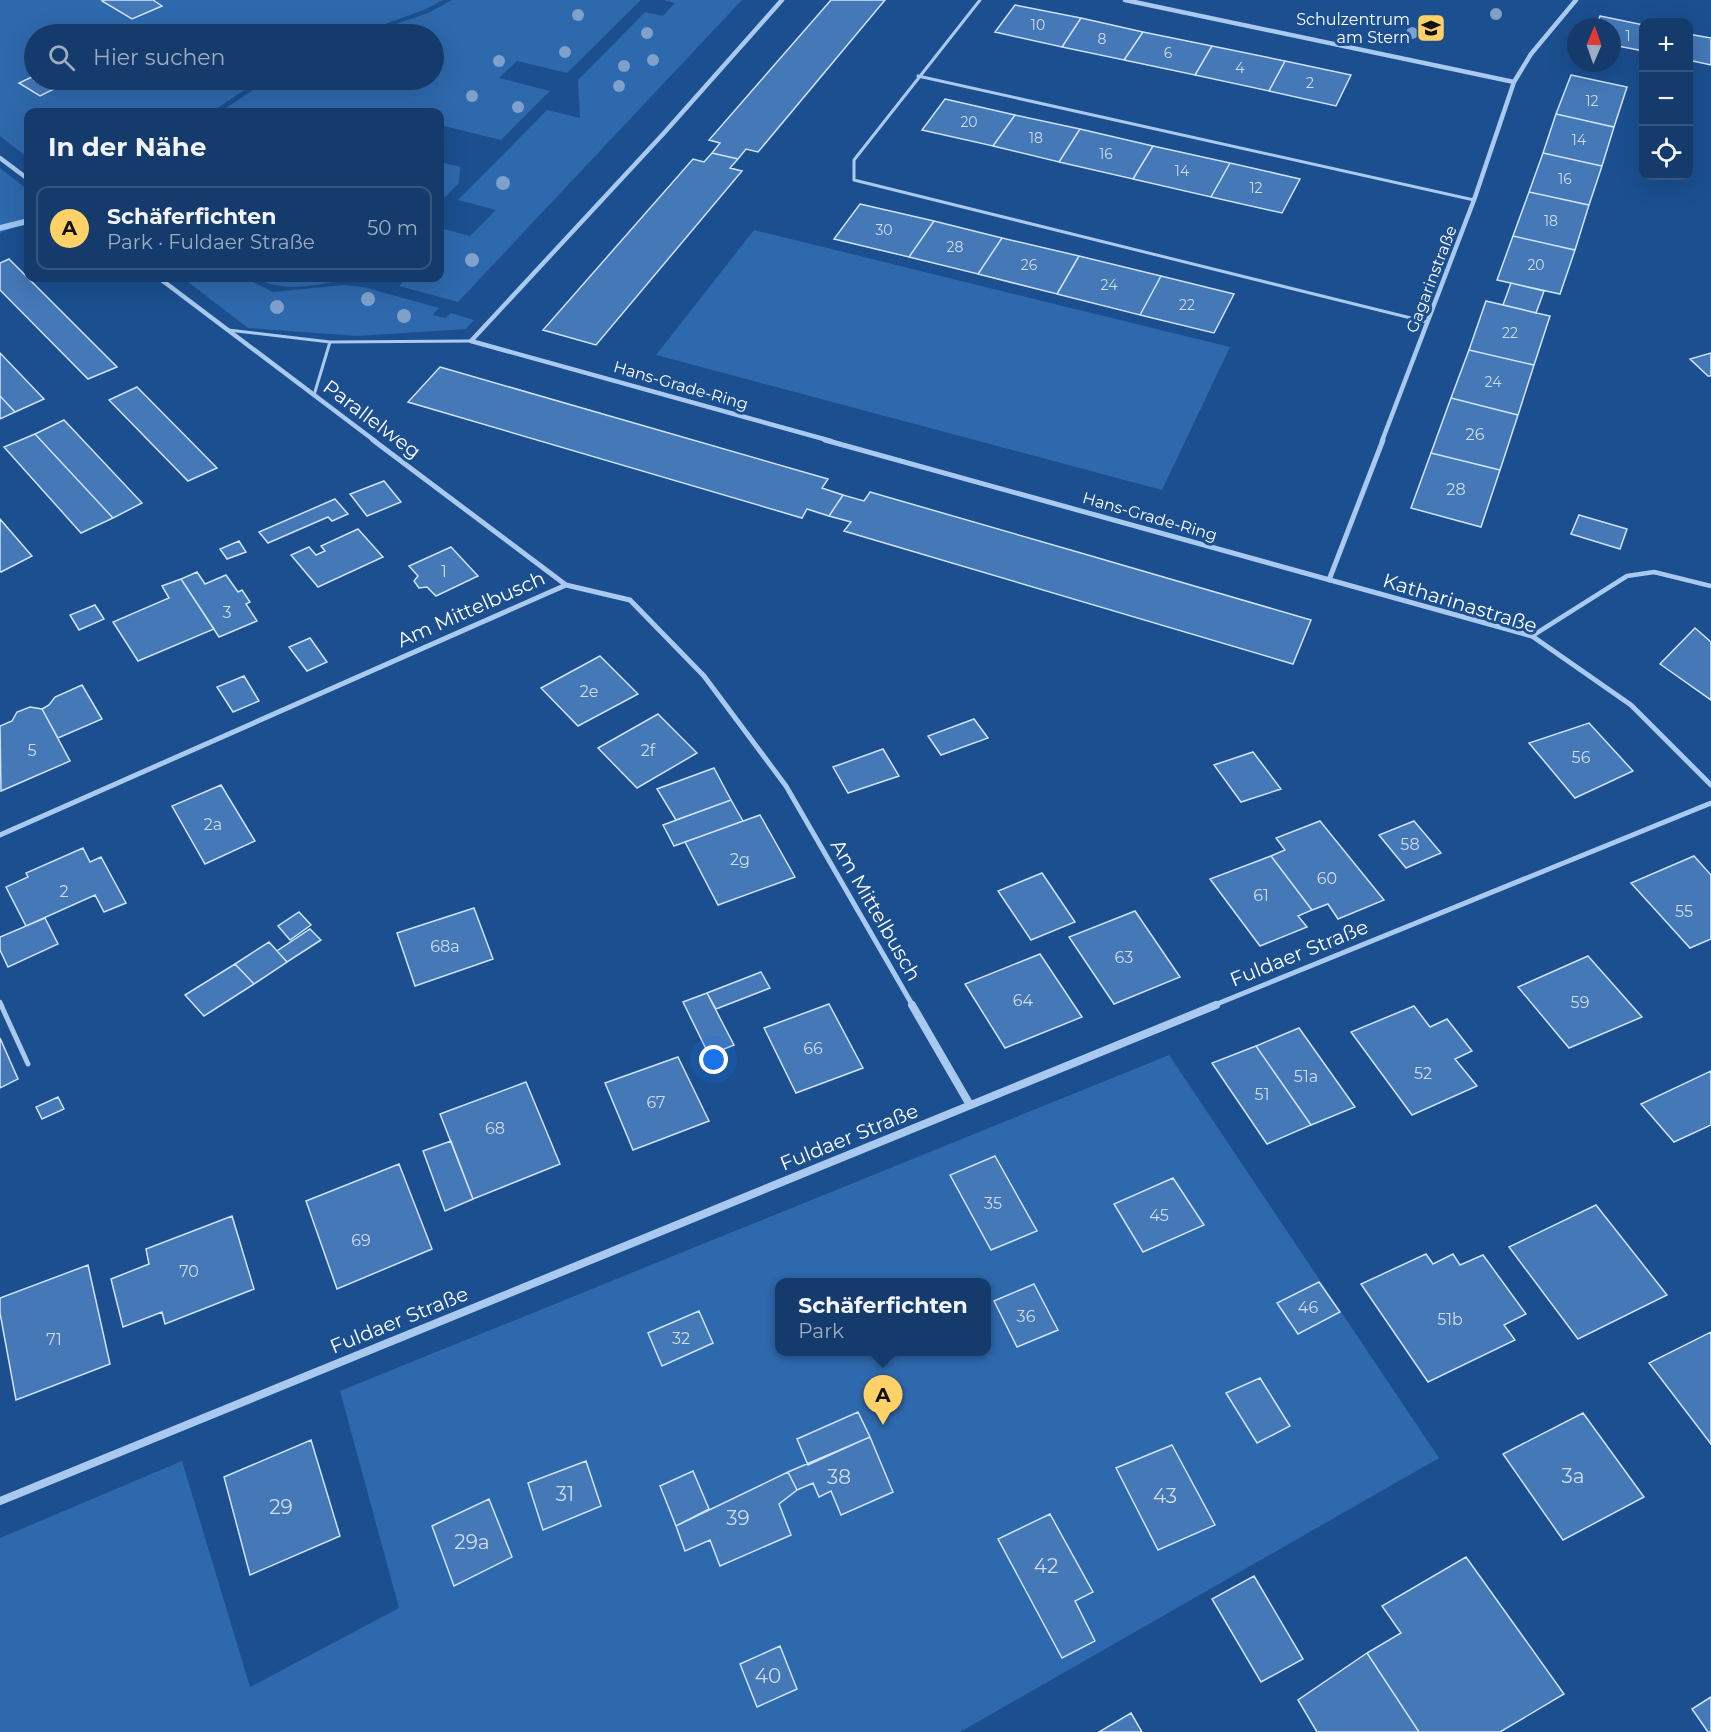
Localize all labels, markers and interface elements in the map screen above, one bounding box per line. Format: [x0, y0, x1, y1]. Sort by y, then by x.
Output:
place label: Schulzentrum am Stern [1296, 10, 1410, 47]
school or university icon: Schulzentrum am Stern [1415, 12, 1447, 44]
house number: 10 [1031, 16, 1045, 34]
north arrow [1567, 18, 1621, 72]
map controls [1639, 18, 1693, 180]
button: + [1639, 18, 1693, 72]
search box [24, 24, 444, 90]
house number: 1 [1625, 27, 1631, 45]
house number: 8 [1098, 30, 1107, 48]
icon: search [45, 41, 78, 74]
text: Hier suchen [93, 44, 225, 71]
house number: 6 [1164, 44, 1173, 62]
house number: 4 [1235, 59, 1245, 77]
button: − [1639, 72, 1693, 126]
house number: 2 [1306, 74, 1314, 92]
house number: 12 [1585, 92, 1599, 110]
house number: 20 [960, 113, 978, 131]
button: locate [1639, 126, 1693, 180]
house number: 18 [1029, 129, 1043, 147]
text: In der Nähe [48, 131, 206, 163]
house number: 14 [1572, 131, 1587, 149]
house number: 16 [1099, 145, 1113, 163]
house number: 14 [1175, 162, 1190, 180]
house number: 16 [1558, 170, 1572, 188]
house number: 12 [1249, 179, 1263, 197]
text: Schäferfichten [107, 203, 276, 230]
house number: 18 [1544, 212, 1558, 230]
text: A [62, 216, 77, 240]
text: 50 m [367, 216, 418, 240]
house number: 30 [875, 221, 893, 239]
street label: Gagarinstraße [1402, 223, 1461, 336]
text: Park · Fuldaer Straße [107, 230, 315, 254]
house number: 28 [947, 238, 964, 256]
house number: 26 [1021, 256, 1038, 274]
house number: 20 [1527, 256, 1545, 274]
house number: 24 [1101, 276, 1118, 294]
house number: 22 [1179, 296, 1195, 314]
house number: 22 [1502, 324, 1518, 342]
street label: Hans-Grade-Ring [611, 357, 750, 414]
house number: 24 [1485, 373, 1502, 391]
street label: Parallelweg [318, 374, 426, 464]
house number: 26 [1466, 425, 1485, 444]
house number: 28 [1446, 480, 1466, 499]
street label: Hans-Grade-Ring [1080, 488, 1219, 545]
house number: 1 [441, 562, 447, 581]
street label: Am Mittelbusch [393, 566, 549, 652]
street label: Katharinastraße [1380, 568, 1540, 638]
house number: 3 [222, 603, 232, 622]
house number: 2e [580, 682, 598, 701]
house number: 5 [27, 741, 37, 760]
house number: 2f [641, 741, 656, 760]
house number: 56 [1572, 748, 1591, 767]
house number: 2a [204, 815, 222, 834]
street label: Am Mittelbusch [826, 835, 926, 985]
house number: 58 [1400, 835, 1420, 854]
house number: 2g [730, 850, 750, 869]
house number: 60 [1317, 869, 1337, 888]
house number: 2 [59, 882, 69, 901]
house number: 61 [1253, 886, 1269, 905]
house number: 55 [1675, 902, 1693, 921]
street label: Fuldaer Straße [1226, 914, 1372, 992]
house number: 68a [430, 937, 460, 956]
house number: 63 [1115, 948, 1133, 967]
house number: 64 [1013, 991, 1034, 1010]
house number: 59 [1571, 993, 1589, 1012]
house number: 66 [803, 1039, 823, 1058]
your location [699, 1045, 728, 1074]
house number: 52 [1414, 1064, 1432, 1083]
house number: 51a [1294, 1067, 1318, 1086]
house number: 51 [1255, 1085, 1269, 1104]
house number: 67 [646, 1093, 666, 1112]
street label: Fuldaer Straße [776, 1098, 922, 1176]
house number: 68 [485, 1119, 505, 1138]
house number: 35 [984, 1194, 1002, 1213]
house number: 45 [1149, 1206, 1169, 1225]
house number: 69 [351, 1231, 371, 1250]
house number: 70 [179, 1262, 199, 1281]
popup [775, 1278, 991, 1356]
street label: Fuldaer Straße [326, 1281, 472, 1359]
text: Schäferfichten [798, 1292, 968, 1319]
house number: 46 [1298, 1298, 1318, 1317]
house number: 36 [1017, 1307, 1036, 1326]
house number: 51b [1437, 1310, 1463, 1329]
text: Park [798, 1319, 844, 1343]
house number: 32 [672, 1329, 690, 1348]
house number: 71 [46, 1330, 62, 1349]
pin: A [864, 1376, 902, 1425]
house number: 3a [1561, 1464, 1585, 1488]
house number: 38 [827, 1465, 851, 1489]
house number: 31 [556, 1482, 574, 1506]
house number: 43 [1153, 1484, 1177, 1508]
house number: 29 [269, 1495, 293, 1519]
house number: 39 [726, 1506, 750, 1530]
house number: 29a [454, 1530, 490, 1554]
house number: 42 [1034, 1554, 1058, 1578]
house number: 40 [755, 1664, 781, 1688]

